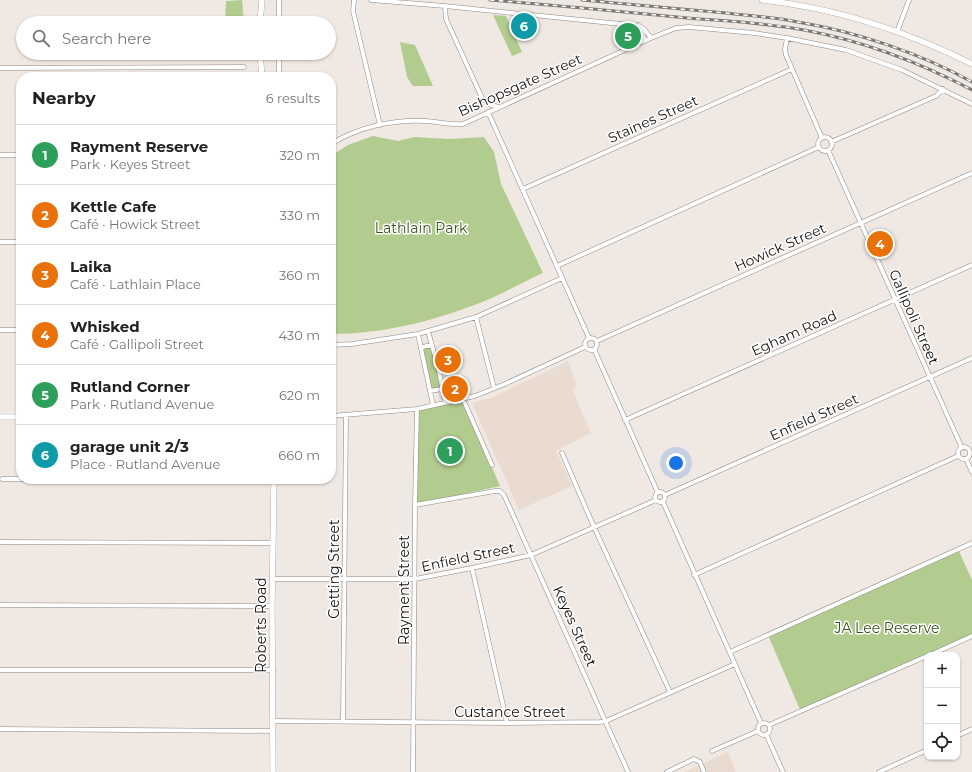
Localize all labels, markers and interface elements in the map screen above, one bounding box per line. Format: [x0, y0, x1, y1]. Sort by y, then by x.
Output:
pin: 6 [511, 11, 537, 41]
search box [16, 16, 336, 60]
pin: 5 [615, 21, 641, 51]
icon: search [30, 27, 52, 49]
text: Search here [62, 29, 151, 48]
street label: Bishopsgate Street [455, 50, 585, 120]
text: Nearby [32, 88, 96, 108]
text: 6 results [266, 90, 320, 106]
street label: Staines Street [605, 91, 701, 147]
text: Rayment Reserve [70, 137, 208, 156]
text: 1 [42, 147, 48, 163]
text: 320 m [280, 147, 320, 163]
text: Park · Keyes Street [70, 156, 190, 172]
text: Kettle Cafe [70, 197, 157, 216]
text: 2 [41, 207, 49, 223]
text: 330 m [280, 207, 320, 223]
text: Café · Howick Street [70, 216, 200, 232]
park label: Lathlain Park [375, 219, 468, 237]
street label: Howick Street [731, 219, 829, 275]
pin: 4 [867, 229, 893, 259]
text: Laika [70, 257, 112, 276]
text: 3 [41, 267, 49, 283]
text: 360 m [279, 267, 320, 283]
street label: Gallipoli Street [885, 267, 943, 368]
text: Café · Lathlain Place [70, 276, 201, 292]
street label: Egham Road [748, 306, 840, 360]
text: Whisked [70, 317, 140, 336]
text: 4 [41, 327, 49, 343]
text: 430 m [278, 327, 320, 343]
text: Café · Gallipoli Street [70, 336, 204, 352]
pin: 3 [435, 345, 461, 375]
pin: 2 [442, 374, 468, 404]
text: Rutland Corner [70, 377, 190, 396]
text: 5 [41, 387, 49, 403]
text: 620 m [279, 387, 320, 403]
street label: Enfield Street [767, 389, 861, 445]
text: Park · Rutland Avenue [70, 396, 214, 412]
pin: 1 [437, 436, 463, 466]
text: garage unit 2/3 [70, 437, 189, 456]
text: 6 [41, 447, 49, 463]
text: 660 m [278, 447, 320, 463]
your location [666, 453, 686, 473]
text: Place · Rutland Avenue [70, 456, 220, 472]
street label: Getting Street [325, 519, 343, 619]
street label: Rayment Street [395, 535, 413, 645]
street label: Enfield Street [420, 538, 517, 576]
street label: Roberts Road [252, 577, 270, 673]
street label: Keyes Street [549, 583, 601, 670]
park label: JA Lee Reserve [834, 619, 939, 637]
map controls [924, 652, 960, 760]
button: + [924, 652, 960, 688]
button: − [924, 688, 960, 724]
street label: Custance Street [454, 703, 566, 721]
button: locate [924, 724, 960, 760]

